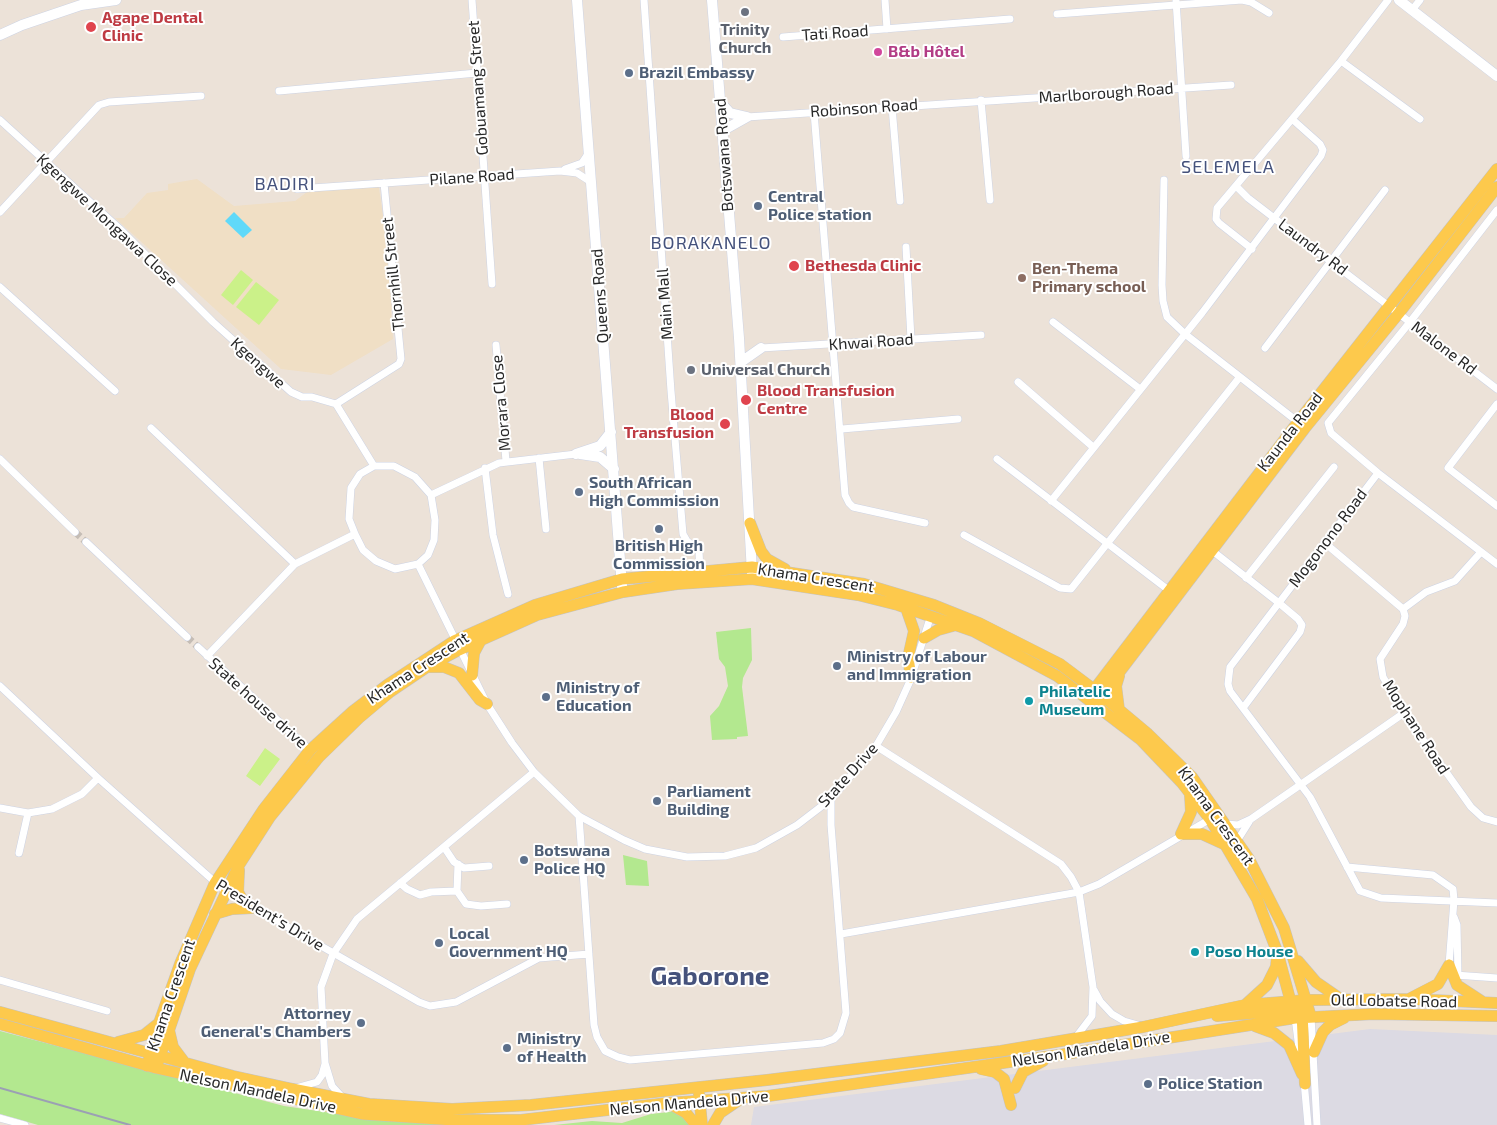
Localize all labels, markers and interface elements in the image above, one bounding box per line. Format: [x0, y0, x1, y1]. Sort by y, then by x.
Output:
marker: Trinity Church [739, 6, 751, 18]
place label: Agape Dental Clinic [102, 8, 203, 46]
marker: Agape Dental Clinic [84, 20, 98, 34]
street label: Gobuamang Street [464, 20, 492, 156]
place label: Trinity Church [719, 20, 771, 58]
street label: Tati Road [801, 21, 869, 45]
place label: B&b Hôtel [888, 42, 965, 62]
marker: B&b Hôtel [872, 46, 884, 58]
place label: Brazil Embassy [639, 63, 755, 83]
marker: Brazil Embassy [623, 67, 635, 79]
street label: Marlborough Road [1038, 79, 1174, 107]
street label: Robinson Road [809, 95, 919, 121]
street label: Botswana Road [710, 98, 738, 212]
street label: Kgengwe Mongawa Close [33, 150, 181, 290]
district label: SELEMELA [1180, 156, 1276, 178]
street label: Pilane Road [429, 164, 515, 190]
district label: BADIRI [254, 173, 316, 195]
place label: Central Police station [768, 187, 872, 225]
marker: Central Police station [752, 200, 764, 212]
street label: Laundry Rd [1274, 215, 1352, 279]
street label: Thornhill Street [377, 216, 409, 332]
district label: BORAKANELO [649, 232, 773, 254]
street label: Queens Road [587, 248, 613, 344]
place label: Bethesda Clinic [805, 256, 921, 276]
marker: Bethesda Clinic [787, 259, 801, 273]
place label: Ben-Thema Primary school [1032, 259, 1146, 297]
street label: Main Mall [653, 267, 677, 341]
marker: Ben-Thema Primary school [1016, 272, 1028, 284]
street label: Malone Rd [1407, 317, 1481, 379]
street label: Khwai Road [828, 329, 914, 355]
street label: Kgengwe [227, 333, 289, 393]
street label: Morara Close [487, 354, 515, 452]
place label: Universal Church [701, 360, 830, 380]
marker: Universal Church [685, 364, 697, 376]
place label: Blood Transfusion Centre [757, 381, 895, 419]
street label: Kaunda Road [1253, 389, 1327, 475]
marker: Blood Transfusion Centre [739, 393, 753, 407]
place label: Blood Transfusion [624, 405, 714, 443]
marker: Blood Transfusion [718, 417, 732, 431]
place label: South African High Commission [589, 473, 719, 511]
street label: Mogonono Road [1285, 485, 1371, 591]
marker: South African High Commission [573, 486, 585, 498]
marker: British High Commission [653, 523, 665, 535]
place label: British High Commission [613, 536, 705, 574]
street label: Khama Crescent [756, 559, 876, 597]
street label: Khama Crescent [363, 628, 473, 708]
place label: Ministry of Labour and Immigration [847, 647, 987, 685]
street label: State house drive [205, 654, 311, 752]
marker: Ministry of Labour and Immigration [831, 660, 843, 672]
street label: Mophane Road [1378, 676, 1454, 778]
place label: Ministry of Education [556, 678, 639, 716]
place label: Philatelic Museum [1039, 682, 1111, 720]
marker: Ministry of Education [540, 691, 552, 703]
marker: Philatelic Museum [1023, 695, 1035, 707]
street label: State Drive [814, 739, 882, 811]
street label: Khama Crescent [1174, 763, 1258, 869]
place label: Parliament Building [667, 782, 751, 820]
marker: Parliament Building [651, 795, 663, 807]
place label: Botswana Police HQ [534, 841, 610, 879]
marker: Botswana Police HQ [518, 854, 530, 866]
street label: President's Drive [213, 875, 327, 955]
place label: Local Government HQ [449, 924, 568, 962]
street label: Khama Crescent [143, 936, 199, 1054]
marker: Local Government HQ [433, 937, 445, 949]
place label: Poso House [1205, 942, 1293, 962]
marker: Poso House [1189, 946, 1201, 958]
district label: Gaborone [651, 960, 769, 992]
street label: Old Lobatse Road [1331, 990, 1457, 1012]
place label: Attorney General's Chambers [201, 1004, 351, 1042]
marker: Attorney General's Chambers [355, 1017, 367, 1029]
street label: Nelson Mandela Drive [1011, 1027, 1171, 1071]
place label: Ministry of Health [517, 1029, 587, 1067]
marker: Ministry of Health [501, 1042, 513, 1054]
street label: Nelson Mandela Drive [178, 1065, 338, 1117]
place label: Police Station [1158, 1074, 1263, 1094]
marker: Police Station [1142, 1078, 1154, 1090]
street label: Nelson Mandela Drive [609, 1086, 769, 1120]

